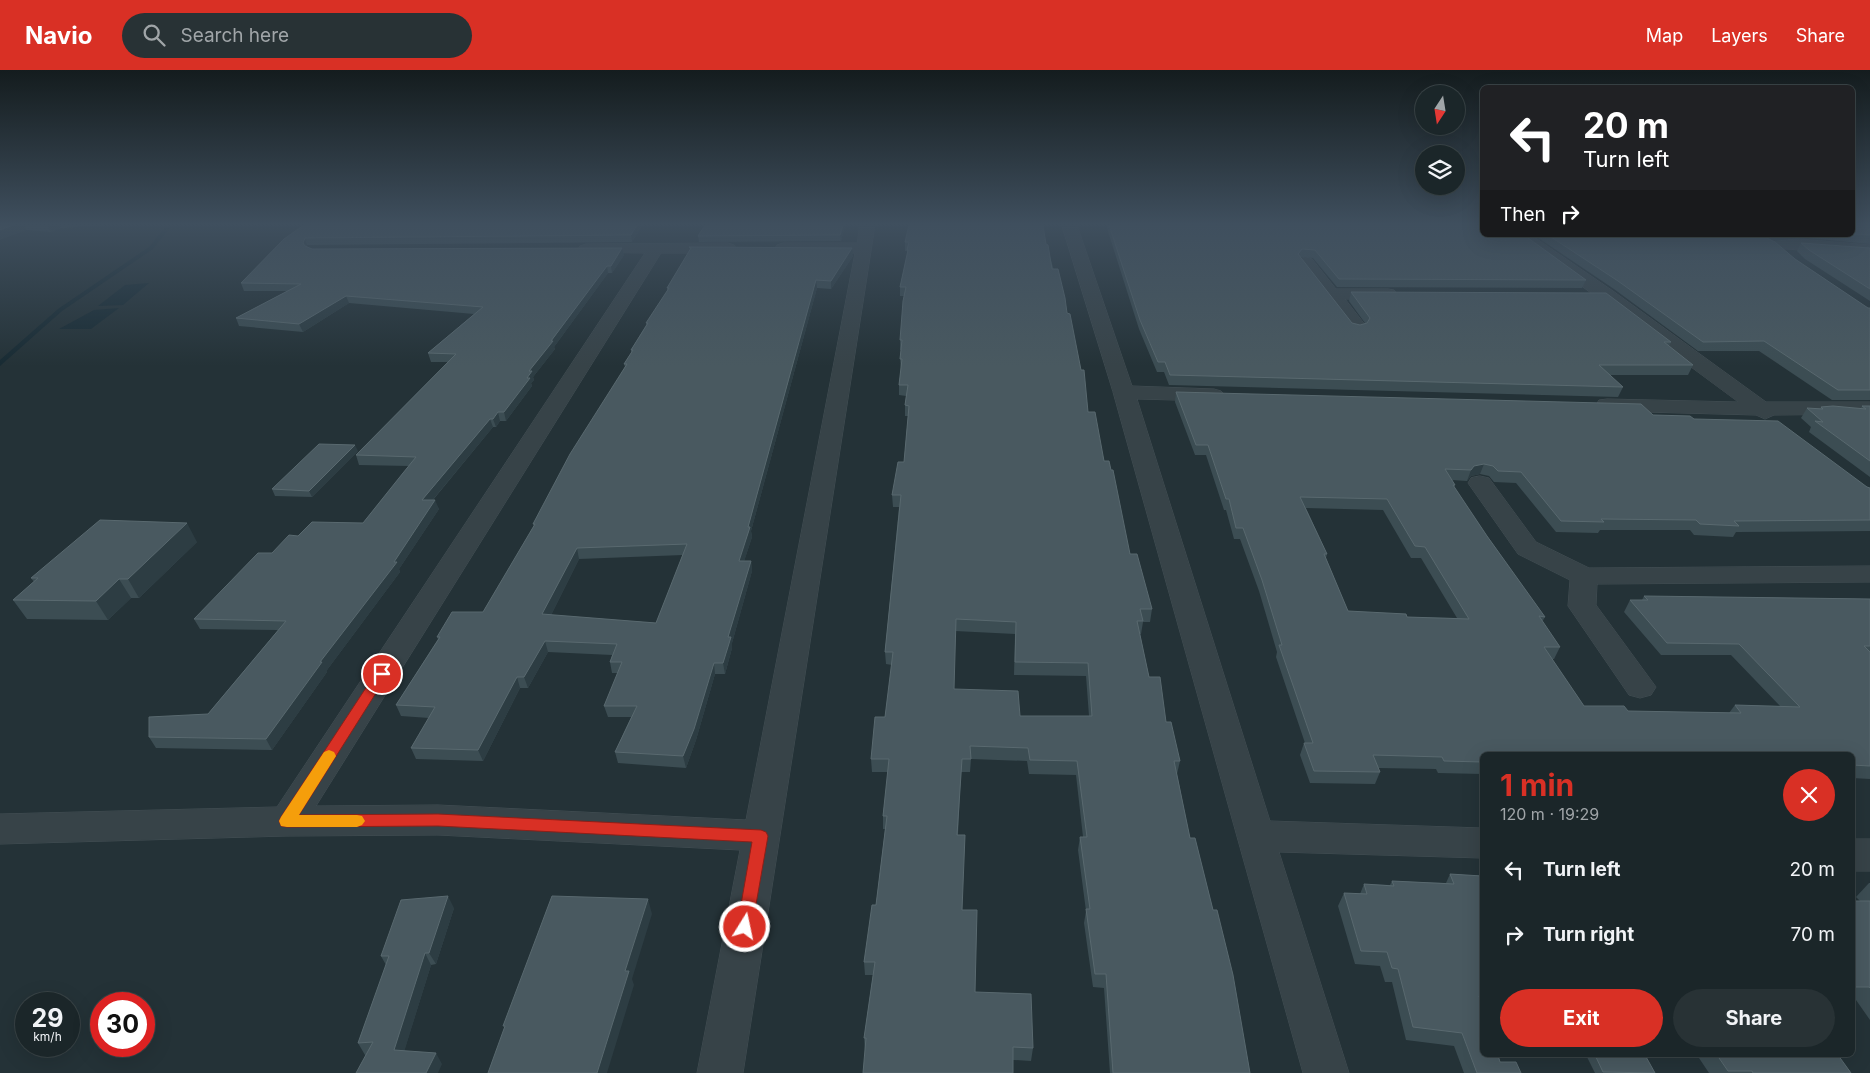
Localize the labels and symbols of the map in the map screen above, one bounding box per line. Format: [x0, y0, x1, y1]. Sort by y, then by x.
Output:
north arrow [1415, 85, 1465, 135]
pin [361, 653, 403, 695]
position arrow [718, 900, 770, 952]
speed limit sign: 30 [90, 992, 155, 1057]

